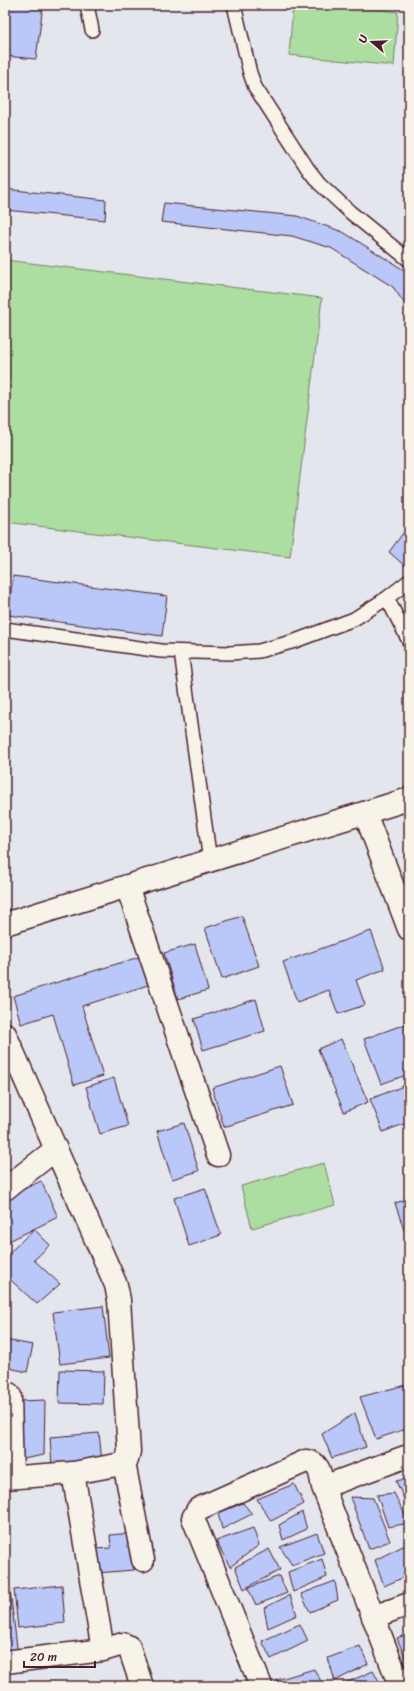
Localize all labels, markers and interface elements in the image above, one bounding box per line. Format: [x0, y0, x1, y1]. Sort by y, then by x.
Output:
north arrow [352, 22, 392, 62]
text: U [353, 32, 373, 45]
scale bar [24, 1643, 95, 1669]
text: 20 m [30, 1646, 57, 1668]

